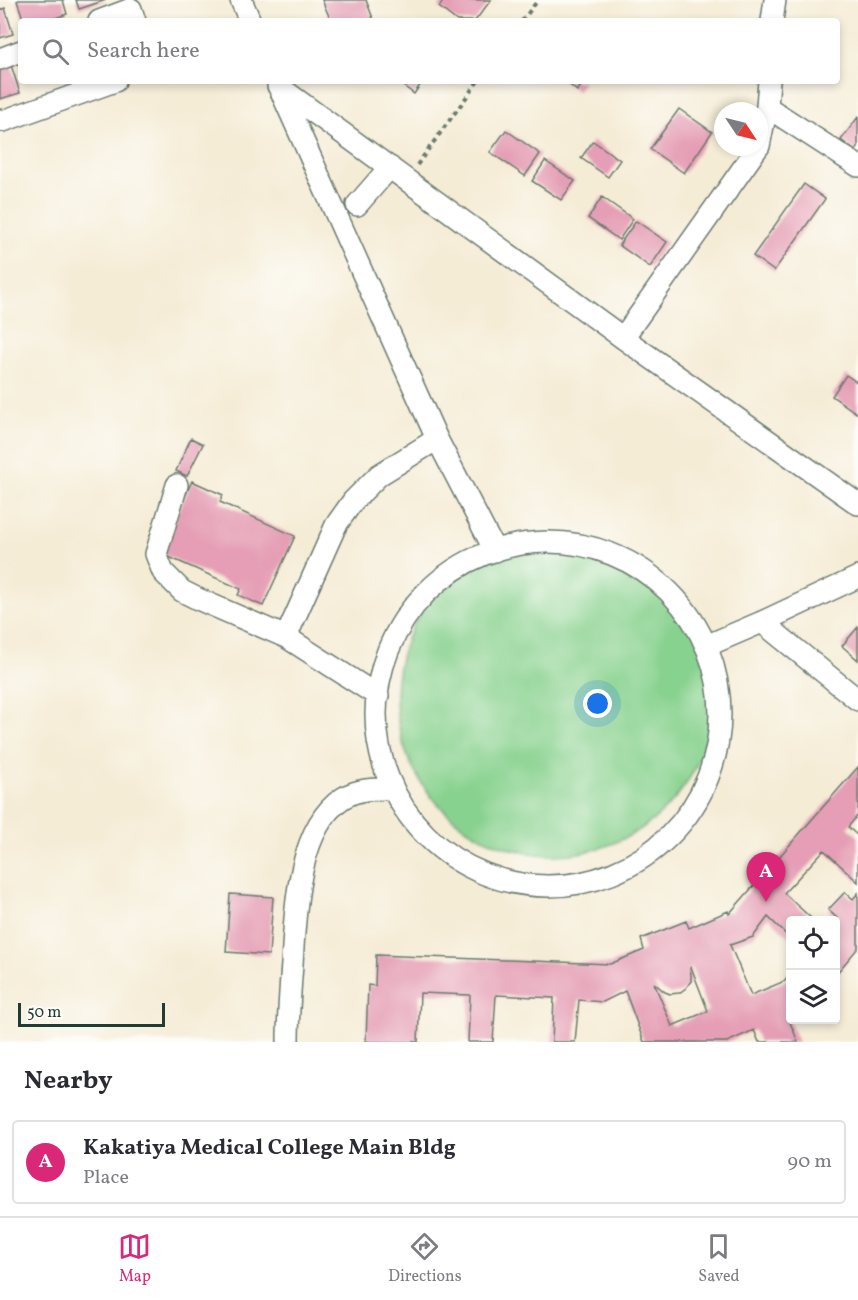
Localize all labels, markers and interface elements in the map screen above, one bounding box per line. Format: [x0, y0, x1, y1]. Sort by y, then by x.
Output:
search box [18, 18, 840, 84]
icon: search [39, 35, 72, 68]
text: Search here [87, 36, 200, 67]
north arrow [714, 102, 768, 156]
your location [583, 689, 612, 718]
pin: A [746, 852, 786, 902]
map controls [786, 916, 840, 1024]
button: locate [786, 916, 840, 970]
button: layers [786, 970, 840, 1024]
scale bar [18, 1000, 165, 1028]
text: 50 m [27, 1002, 61, 1024]
text: Nearby [24, 1063, 113, 1099]
text: Kakatiya Medical College Main Bldg [83, 1133, 456, 1164]
text: A [38, 1148, 53, 1176]
text: 90 m [788, 1148, 832, 1176]
text: Place [83, 1164, 129, 1192]
tab: Map [118, 1230, 151, 1288]
tab: Directions [388, 1230, 462, 1288]
tab: Saved [698, 1230, 740, 1288]

